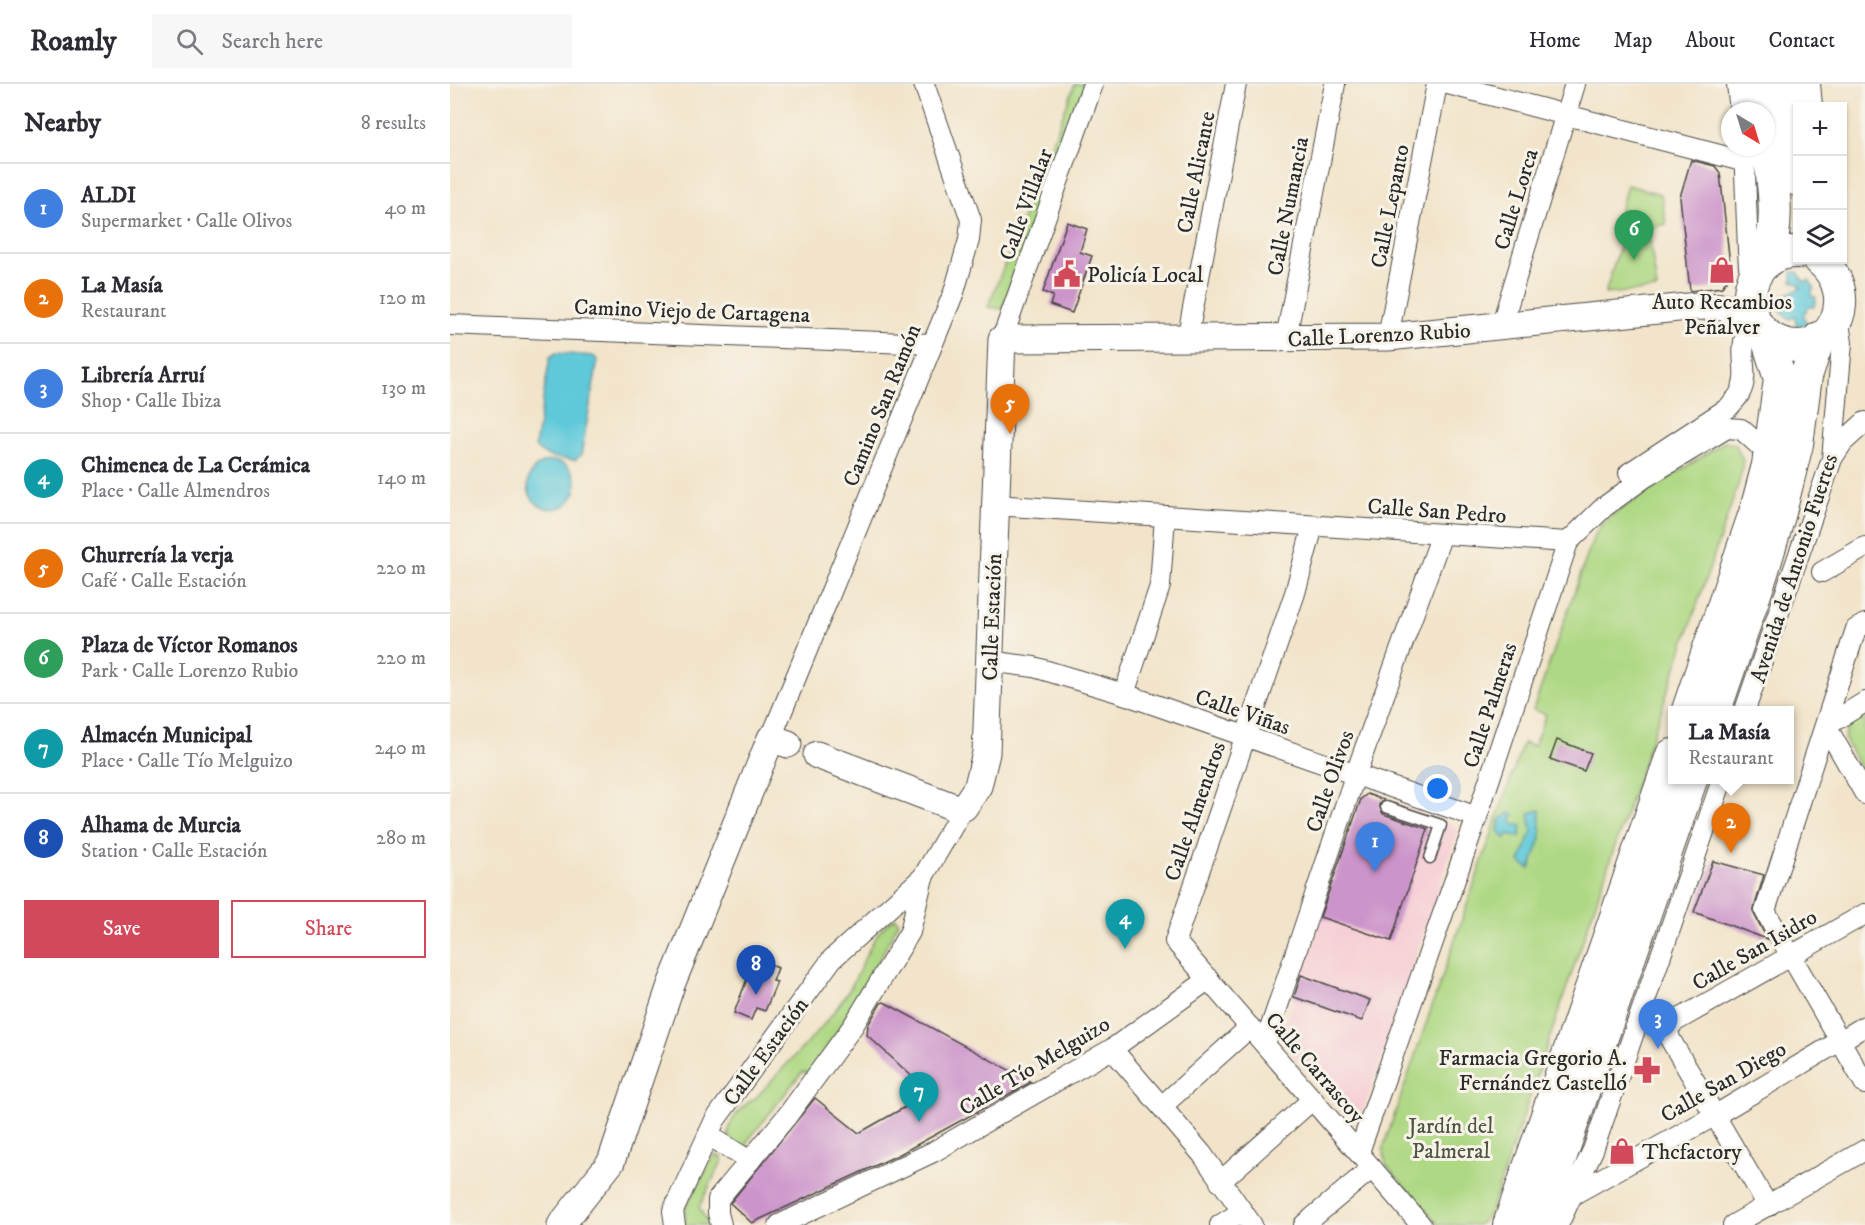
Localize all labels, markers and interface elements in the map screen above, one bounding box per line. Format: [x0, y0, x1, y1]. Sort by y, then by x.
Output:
search box [152, 14, 572, 68]
text: Roamly [30, 24, 116, 59]
icon: search [173, 25, 206, 58]
text: Search here [221, 28, 323, 55]
text: Home [1529, 28, 1581, 54]
text: Map [1614, 28, 1652, 54]
text: About [1685, 28, 1736, 54]
text: Contact [1769, 28, 1835, 54]
north arrow [1721, 102, 1775, 156]
map controls [1793, 102, 1847, 264]
button: + [1793, 102, 1847, 156]
text: Nearby [24, 107, 101, 140]
street label: Calle Alicante [1171, 109, 1222, 236]
text: 8 results [361, 111, 426, 136]
street label: Calle Numancia [1262, 134, 1315, 278]
street label: Calle Lepanto [1365, 142, 1416, 270]
street label: Calle Villalar [994, 144, 1059, 264]
street label: Calle Lorca [1488, 145, 1545, 253]
button: − [1793, 156, 1847, 210]
text: ALDI [81, 182, 136, 209]
text: 1 [40, 196, 47, 221]
text: 40 m [384, 196, 426, 221]
text: Supermarket · Calle Olivos [81, 209, 292, 234]
pin: 6 [1614, 210, 1654, 260]
button: layers [1793, 210, 1847, 264]
shop icon: Auto Recambios Peñalver [1707, 255, 1737, 285]
public building icon: Policía Local [1052, 259, 1082, 289]
place label: Policía Local [1087, 262, 1204, 289]
text: La Masía [81, 272, 163, 299]
text: 2 [39, 286, 48, 311]
text: 120 m [379, 286, 426, 311]
place label: Auto Recambios Peñalver [1652, 289, 1792, 341]
street label: Camino Viejo de Cartagena [573, 294, 811, 329]
text: Restaurant [81, 299, 166, 324]
street label: Calle Lorenzo Rubio [1287, 317, 1471, 354]
street label: Camino San Ramón [838, 320, 927, 491]
text: Librería Arruí [81, 362, 205, 389]
text: 3 [40, 376, 47, 401]
text: 130 m [381, 376, 426, 401]
pin: 5 [990, 384, 1030, 434]
text: Shop · Calle Ibiza [81, 389, 221, 414]
street label: Avenida de Antonio Fuertes [1745, 450, 1844, 686]
text: Chimenea de La Cerámica [81, 452, 310, 479]
text: 4 [38, 466, 49, 491]
text: 140 m [377, 466, 426, 491]
text: Place · Calle Almendros [81, 479, 270, 504]
street label: Calle San Pedro [1366, 493, 1507, 530]
text: Churrería la verja [81, 542, 233, 569]
street label: Calle Estación [977, 552, 1008, 681]
text: 5 [39, 556, 48, 581]
text: 220 m [376, 556, 426, 581]
text: Café · Calle Estación [81, 569, 247, 594]
text: Plaza de Víctor Romanos [81, 632, 298, 659]
street label: Calle Palmeras [1457, 639, 1523, 772]
text: 6 [38, 646, 49, 671]
text: 220 m [376, 646, 426, 671]
text: Park · Calle Lorenzo Rubio [81, 659, 298, 684]
street label: Calle Viñas [1192, 684, 1294, 741]
popup [1668, 706, 1794, 784]
text: La Masía [1688, 719, 1770, 746]
text: Almacén Municipal [81, 722, 252, 749]
street label: Calle Olivos [1300, 727, 1360, 836]
text: 7 [38, 736, 49, 761]
text: 240 m [375, 736, 426, 761]
street label: Calle Almendros [1159, 738, 1232, 885]
text: Restaurant [1688, 746, 1774, 771]
text: Place · Calle Tío Melguizo [81, 749, 293, 774]
your location [1423, 774, 1452, 803]
pin: 2 [1712, 804, 1750, 853]
text: Alhama de Murcia [81, 812, 241, 839]
pin: 1 [1356, 822, 1394, 872]
text: 8 [38, 826, 49, 851]
text: 280 m [376, 826, 426, 851]
text: Station · Calle Estación [81, 839, 268, 864]
button: Save [24, 900, 219, 958]
button: Share [231, 900, 426, 958]
pin: 4 [1106, 900, 1144, 949]
street label: Calle San Isidro [1687, 904, 1822, 997]
pin: 8 [736, 946, 776, 995]
street label: Calle Estación [718, 992, 815, 1111]
pin: 3 [1638, 1000, 1678, 1049]
street label: Calle Carrascoy [1259, 1007, 1371, 1130]
street label: Calle Tío Melguizo [955, 1011, 1115, 1122]
street label: Calle San Diego [1656, 1035, 1791, 1129]
place label: Farmacia Gregorio A. Fernández Castelló [1439, 1045, 1627, 1097]
pharmacy icon: Farmacia Gregorio A. Fernández Castelló [1632, 1055, 1662, 1085]
pin: 7 [900, 1072, 938, 1122]
park label: Jardín del Palmeral [1406, 1113, 1494, 1165]
shop icon: Thcfactory [1607, 1136, 1637, 1166]
place label: Thcfactory [1642, 1139, 1742, 1166]

